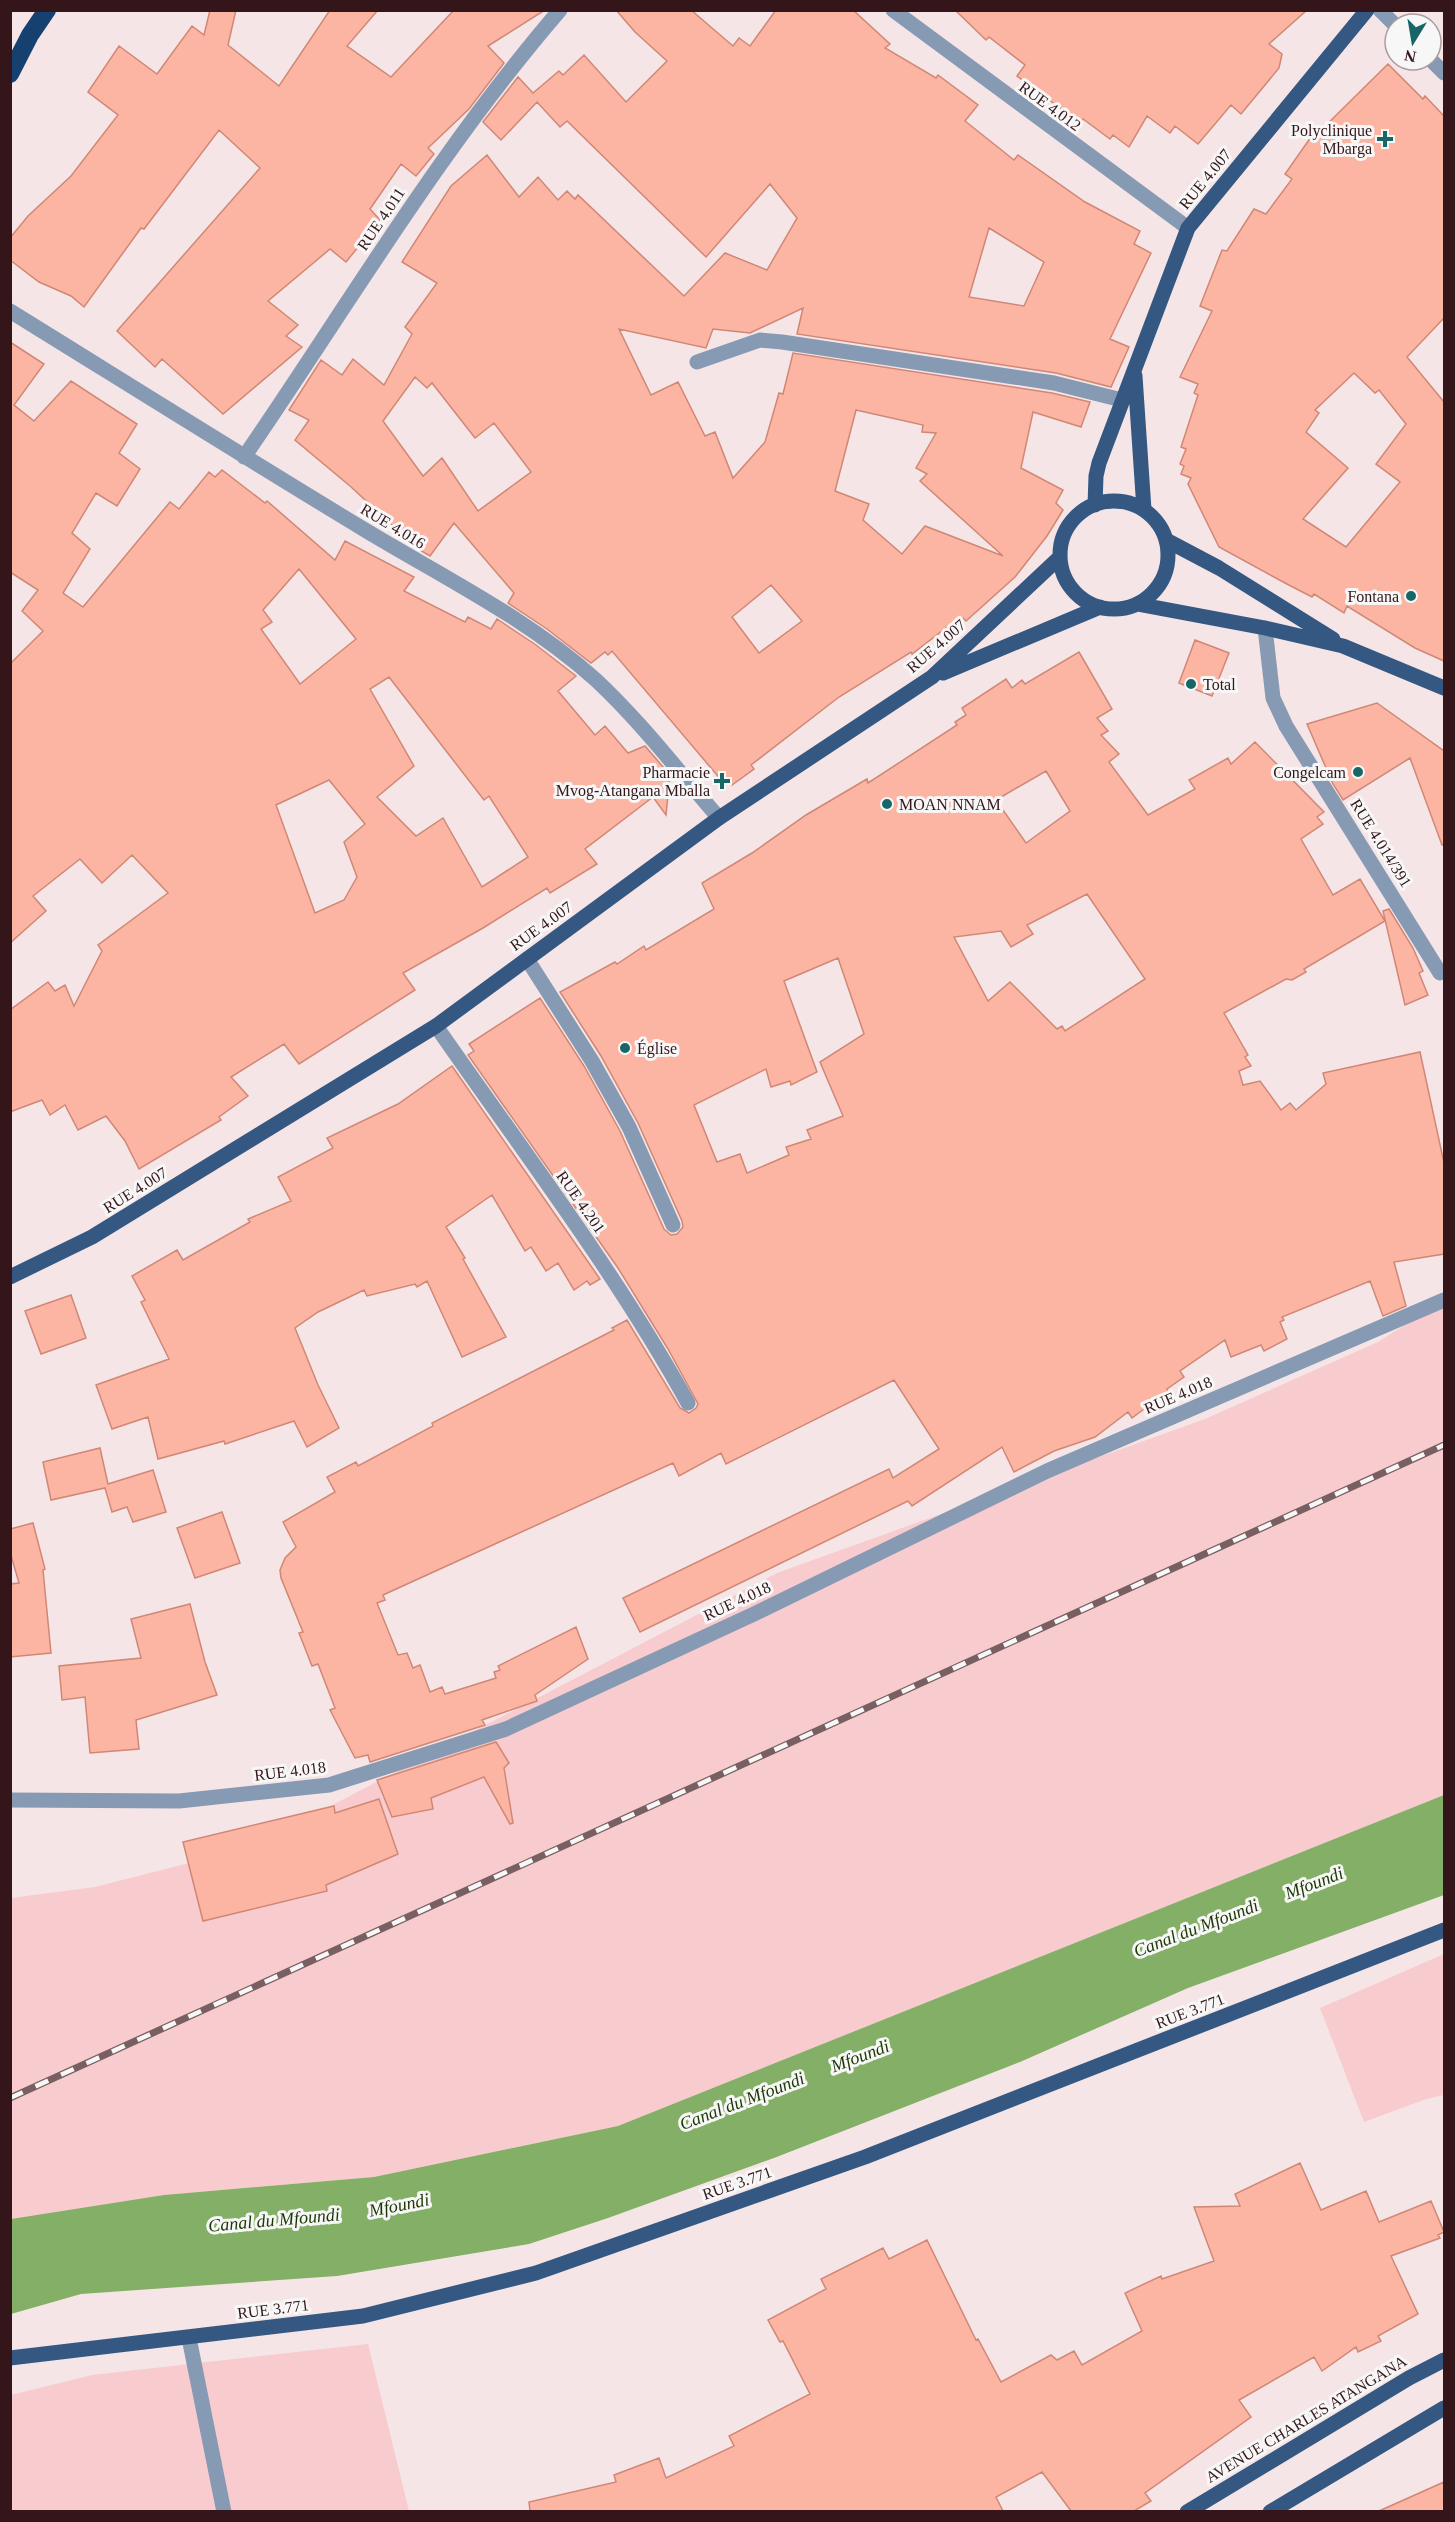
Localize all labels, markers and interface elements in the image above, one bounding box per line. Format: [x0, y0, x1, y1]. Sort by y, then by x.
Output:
north arrow [1383, 12, 1443, 72]
text: N [1403, 47, 1418, 66]
street label: RUE 4.012 [1016, 78, 1084, 134]
place label: Polyclinique Mbarga [1291, 122, 1372, 158]
marker: Polyclinique Mbarga [1376, 130, 1394, 148]
street label: RUE 4.007 [1176, 146, 1234, 212]
street label: RUE 4.011 [354, 185, 408, 253]
street label: RUE 4.016 [358, 500, 428, 552]
place label: Fontana [1347, 588, 1399, 605]
marker: Fontana [1404, 589, 1418, 603]
street label: RUE 4.007 [903, 616, 969, 676]
place label: Total [1203, 676, 1236, 693]
marker: Total [1184, 677, 1198, 691]
place label: Pharmacie Mvog-Atangana Mballa [556, 764, 710, 800]
place label: Congelcam [1273, 764, 1347, 782]
marker: Congelcam [1351, 765, 1365, 779]
marker: Pharmacie Mvog-Atangana Mballa [715, 774, 729, 788]
place label: MOAN NNAM [899, 796, 1001, 813]
street label: RUE 4.014/391 [1347, 796, 1415, 890]
marker: MOAN NNAM [880, 797, 894, 811]
street label: RUE 4.007 [507, 898, 575, 954]
place label: Église [637, 1039, 677, 1058]
marker: Église [618, 1041, 632, 1055]
street label: RUE 4.007 [100, 1164, 170, 1216]
street label: RUE 4.201 [553, 1168, 609, 1236]
street label: RUE 4.018 [1142, 1373, 1214, 1417]
street label: RUE 4.018 [701, 1578, 773, 1624]
street label: RUE 4.018 [253, 1758, 327, 1784]
water label: Mfoundi [1281, 1863, 1346, 1904]
water label: Canal du Mfoundi [1131, 1895, 1261, 1961]
street label: RUE 3.771 [1153, 1990, 1227, 2032]
water label: Mfoundi [827, 2036, 892, 2077]
water label: Canal du Mfoundi [677, 2068, 807, 2134]
street label: RUE 3.771 [700, 2163, 774, 2203]
water label: Mfoundi [366, 2189, 431, 2221]
water label: Canal du Mfoundi [207, 2204, 341, 2236]
street label: RUE 3.771 [236, 2296, 310, 2322]
street label: AVENUE CHARLES ATANGANA [1202, 2352, 1410, 2486]

